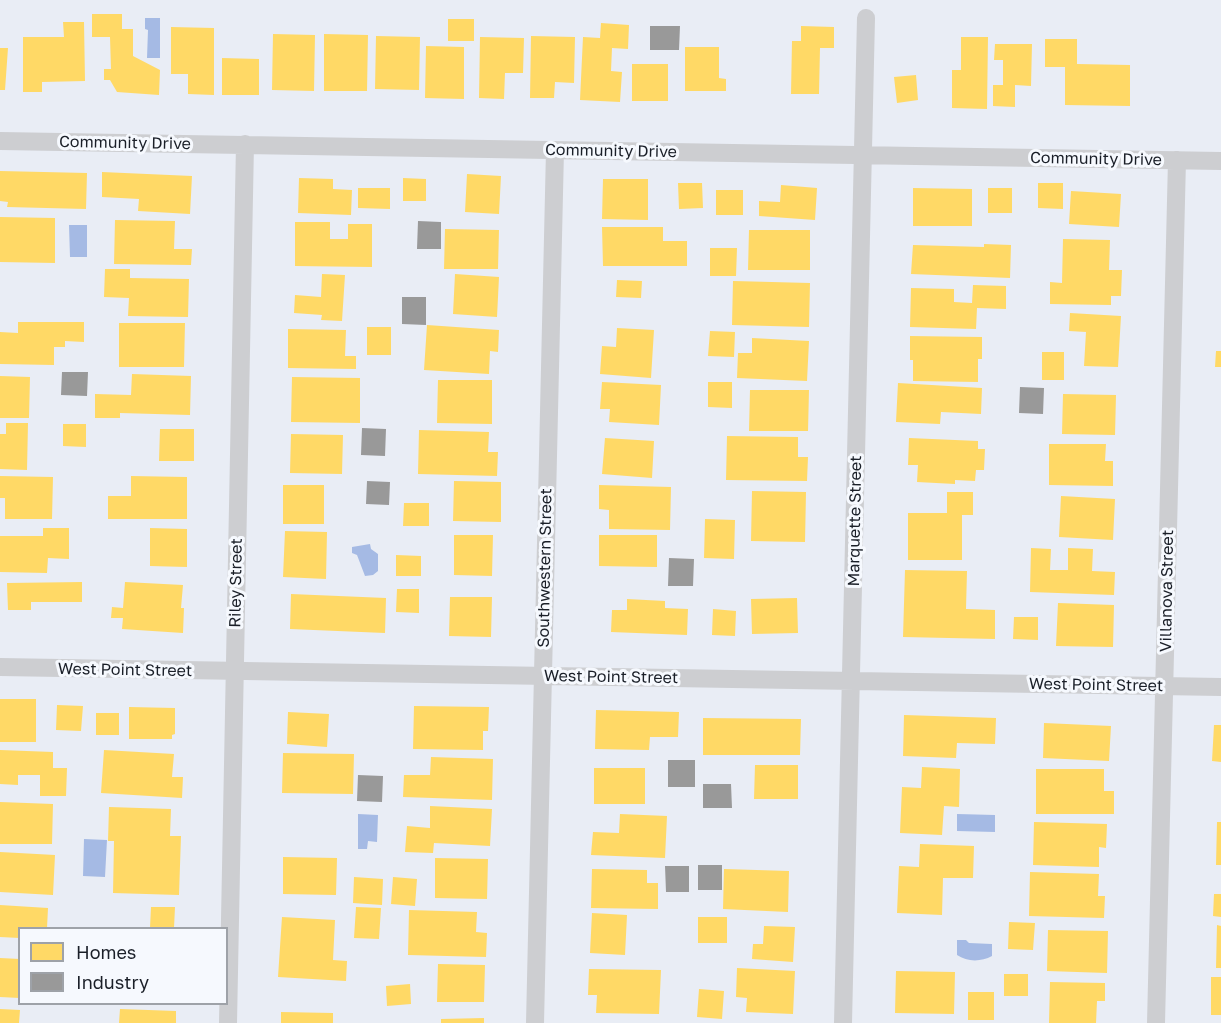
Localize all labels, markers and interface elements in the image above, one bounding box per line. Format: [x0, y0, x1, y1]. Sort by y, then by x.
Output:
street label: Community Drive [59, 132, 191, 154]
street label: Community Drive [545, 140, 677, 162]
street label: Community Drive [1030, 148, 1162, 170]
street label: Marquette Street [844, 455, 866, 587]
street label: Southwestern Street [534, 488, 556, 648]
street label: Villanova Street [1156, 530, 1178, 652]
street label: Riley Street [226, 538, 246, 628]
street label: West Point Street [58, 659, 192, 681]
street label: West Point Street [544, 666, 678, 688]
street label: West Point Street [1029, 674, 1163, 696]
legend [18, 927, 228, 1005]
text: Homes [76, 941, 136, 963]
text: Industry [76, 971, 149, 993]

